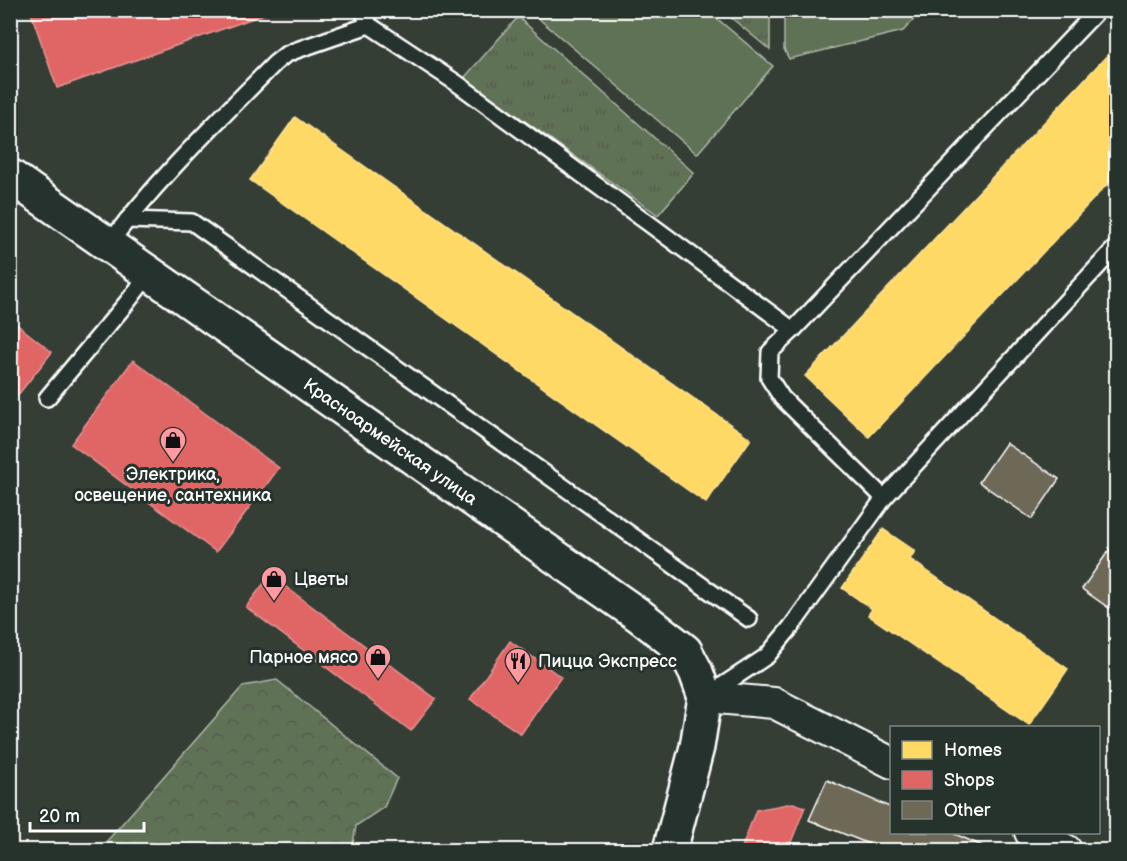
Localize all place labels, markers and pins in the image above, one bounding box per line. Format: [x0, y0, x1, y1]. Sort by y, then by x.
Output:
shop icon: Электрика, освещение, сантехника [158, 425, 188, 463]
place label: Электрика, освещение, сантехника [74, 464, 272, 506]
shop icon: Цветы [259, 564, 289, 602]
place label: Цветы [294, 569, 349, 590]
shop icon: Парное мясо [363, 642, 393, 680]
restaurant icon: Пицца Экспресс [503, 646, 533, 684]
place label: Парное мясо [249, 647, 358, 668]
place label: Пицца Экспресс [538, 651, 677, 672]

